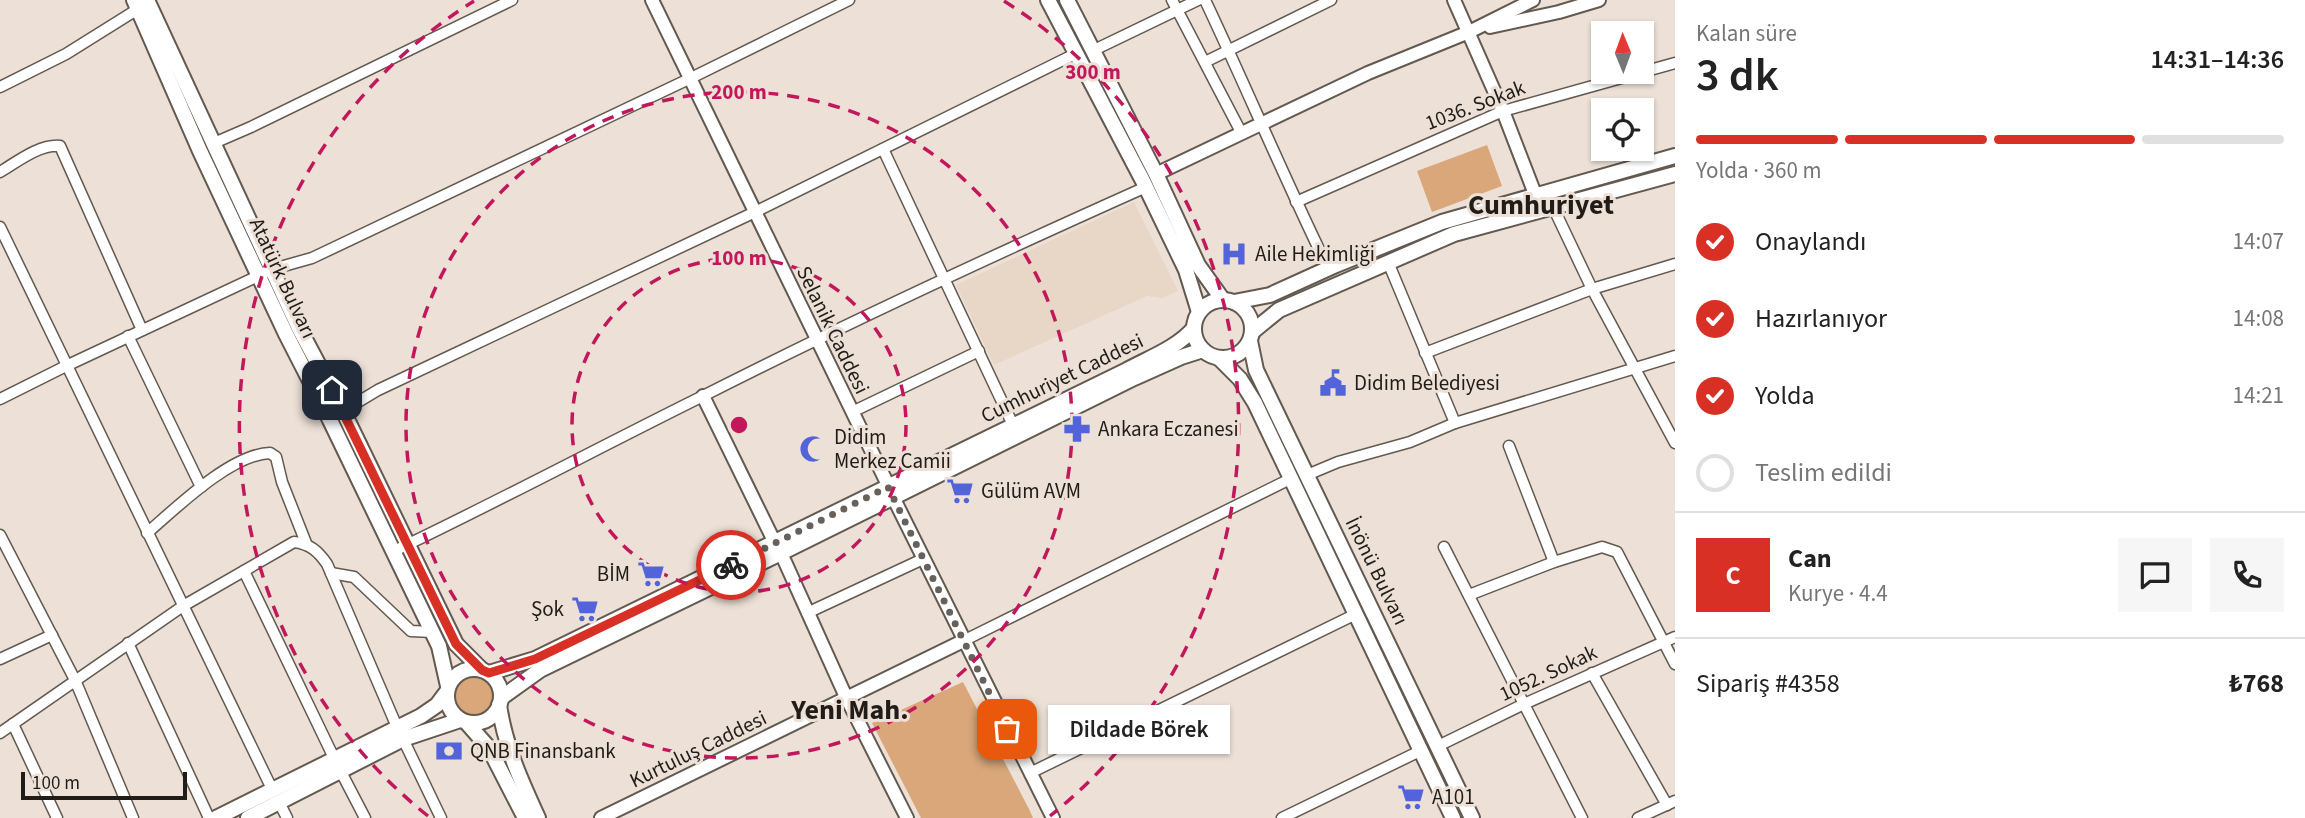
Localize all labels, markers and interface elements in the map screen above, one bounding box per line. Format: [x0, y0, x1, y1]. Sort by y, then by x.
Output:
text: Kalan süre [1696, 17, 1797, 50]
north arrow [1591, 21, 1654, 84]
map controls [1591, 21, 1654, 161]
text: 14:31–14:36 [2151, 41, 2284, 78]
text: 3 dk [1696, 43, 1779, 108]
text: 300 m [1065, 57, 1121, 87]
street label: 1036. Sokak [1421, 72, 1530, 138]
text: 200 m [711, 77, 767, 107]
button: locate [1591, 98, 1654, 161]
text: Yolda · 360 m [1696, 154, 1822, 187]
district label: Cumhuriyet [1468, 185, 1614, 225]
street label: Atatürk Bulvarı [242, 213, 324, 343]
icon: check [1696, 223, 1734, 261]
text: Onaylandı [1755, 223, 1867, 260]
text: 14:07 [2233, 225, 2284, 258]
hospital icon: Aile Hekimliği [1219, 239, 1249, 269]
place label: Aile Hekimliği [1255, 239, 1375, 269]
text: 100 m [711, 243, 767, 273]
street label: Selanik Caddesi [789, 261, 877, 399]
icon: check [1696, 300, 1734, 338]
text: Hazırlanıyor [1755, 300, 1887, 337]
text: 14:08 [2233, 302, 2284, 335]
street label: Cumhuriyet Caddesi [976, 326, 1148, 430]
pin [302, 360, 362, 420]
public building icon: Didim Belediyesi [1318, 368, 1348, 398]
place label: Didim Belediyesi [1354, 368, 1500, 398]
icon: home [313, 371, 351, 409]
icon: check [1696, 377, 1734, 415]
text: Yolda [1755, 377, 1815, 414]
text: 14:21 [2233, 379, 2284, 412]
centre of rings [727, 413, 751, 437]
pharmacy icon: Ankara Eczanesi [1062, 414, 1092, 444]
place label: Ankara Eczanesi [1098, 414, 1239, 444]
place label: Didim Merkez Camii [834, 422, 951, 476]
mosque icon: Didim Merkez Camii [798, 434, 828, 464]
text: Teslim edildi [1755, 454, 1892, 491]
supermarket icon: Gülüm AVM [945, 476, 975, 506]
place label: Gülüm AVM [981, 476, 1081, 506]
street label: İnönü Bulvarı [1338, 512, 1416, 630]
courier [696, 530, 766, 600]
button: chat [2118, 538, 2192, 612]
button: phone [2210, 538, 2284, 612]
text: Can [1788, 540, 1832, 577]
icon: bike [712, 546, 750, 584]
text: C [1725, 557, 1741, 594]
place label: BİM [597, 559, 630, 589]
supermarket icon: BİM [636, 559, 666, 589]
text: Kurye · 4.4 [1788, 577, 1888, 610]
place label: Şok [531, 594, 565, 624]
supermarket icon: Şok [570, 594, 600, 624]
street label: 1052. Sokak [1494, 637, 1602, 709]
text: Sipariş #4358 [1696, 665, 1840, 702]
text: ₺768 [2229, 665, 2284, 702]
district label: Yeni Mah. [790, 690, 909, 730]
pin [977, 699, 1037, 759]
street label: Kurtuluş Caddesi [624, 703, 772, 795]
callout: Dildade Börek [1049, 704, 1231, 754]
icon: bag [988, 710, 1026, 748]
text: Dildade Börek [1069, 713, 1209, 746]
bank icon: QNB Finansbank [434, 736, 464, 766]
place label: QNB Finansbank [470, 736, 616, 766]
scale bar [21, 769, 187, 801]
text: 100 m [32, 770, 80, 797]
supermarket icon: A101 [1396, 782, 1426, 812]
place label: A101 [1432, 782, 1475, 812]

